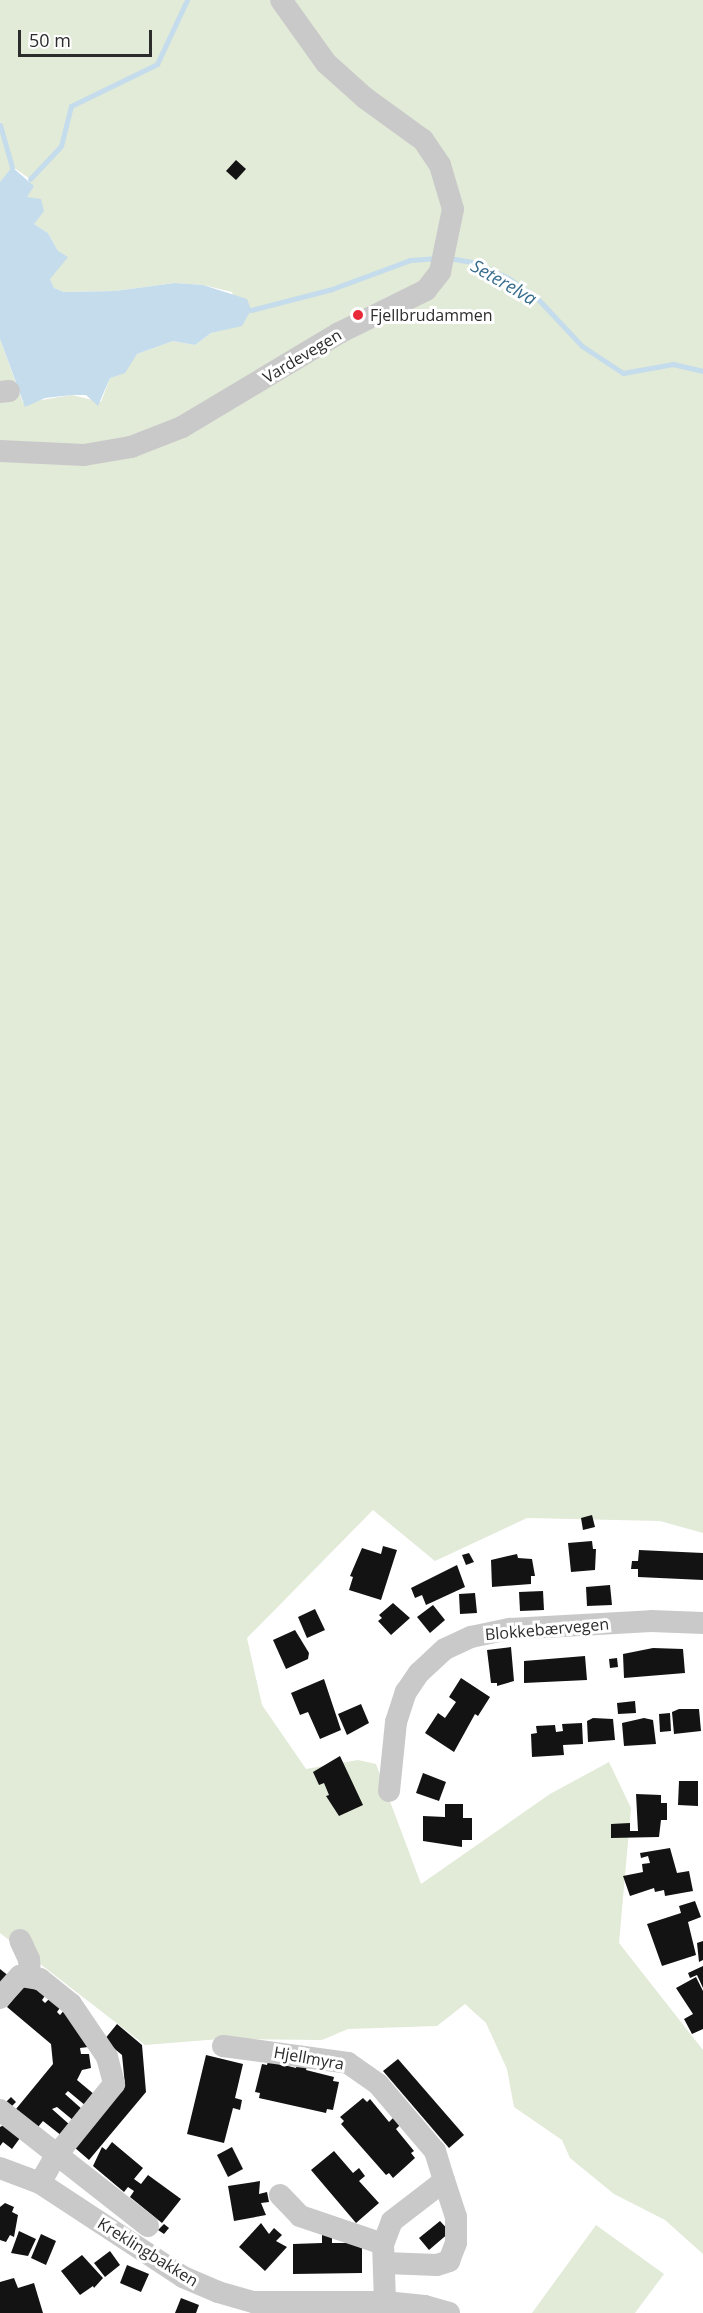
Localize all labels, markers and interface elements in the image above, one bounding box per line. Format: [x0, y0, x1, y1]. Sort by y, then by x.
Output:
scale bar [21, 18, 154, 56]
text: 50 m [29, 28, 71, 52]
water label: Seterelva [467, 255, 541, 309]
place label: Fjellbrudammen [370, 305, 493, 325]
marker: Fjellbrudammen [351, 308, 365, 322]
street label: Vardevegen [259, 325, 345, 387]
street label: Blokkebærvegen [484, 1614, 610, 1644]
street label: Hjellmyra [272, 2042, 346, 2074]
street label: Kreklingbakken [94, 2213, 202, 2291]

